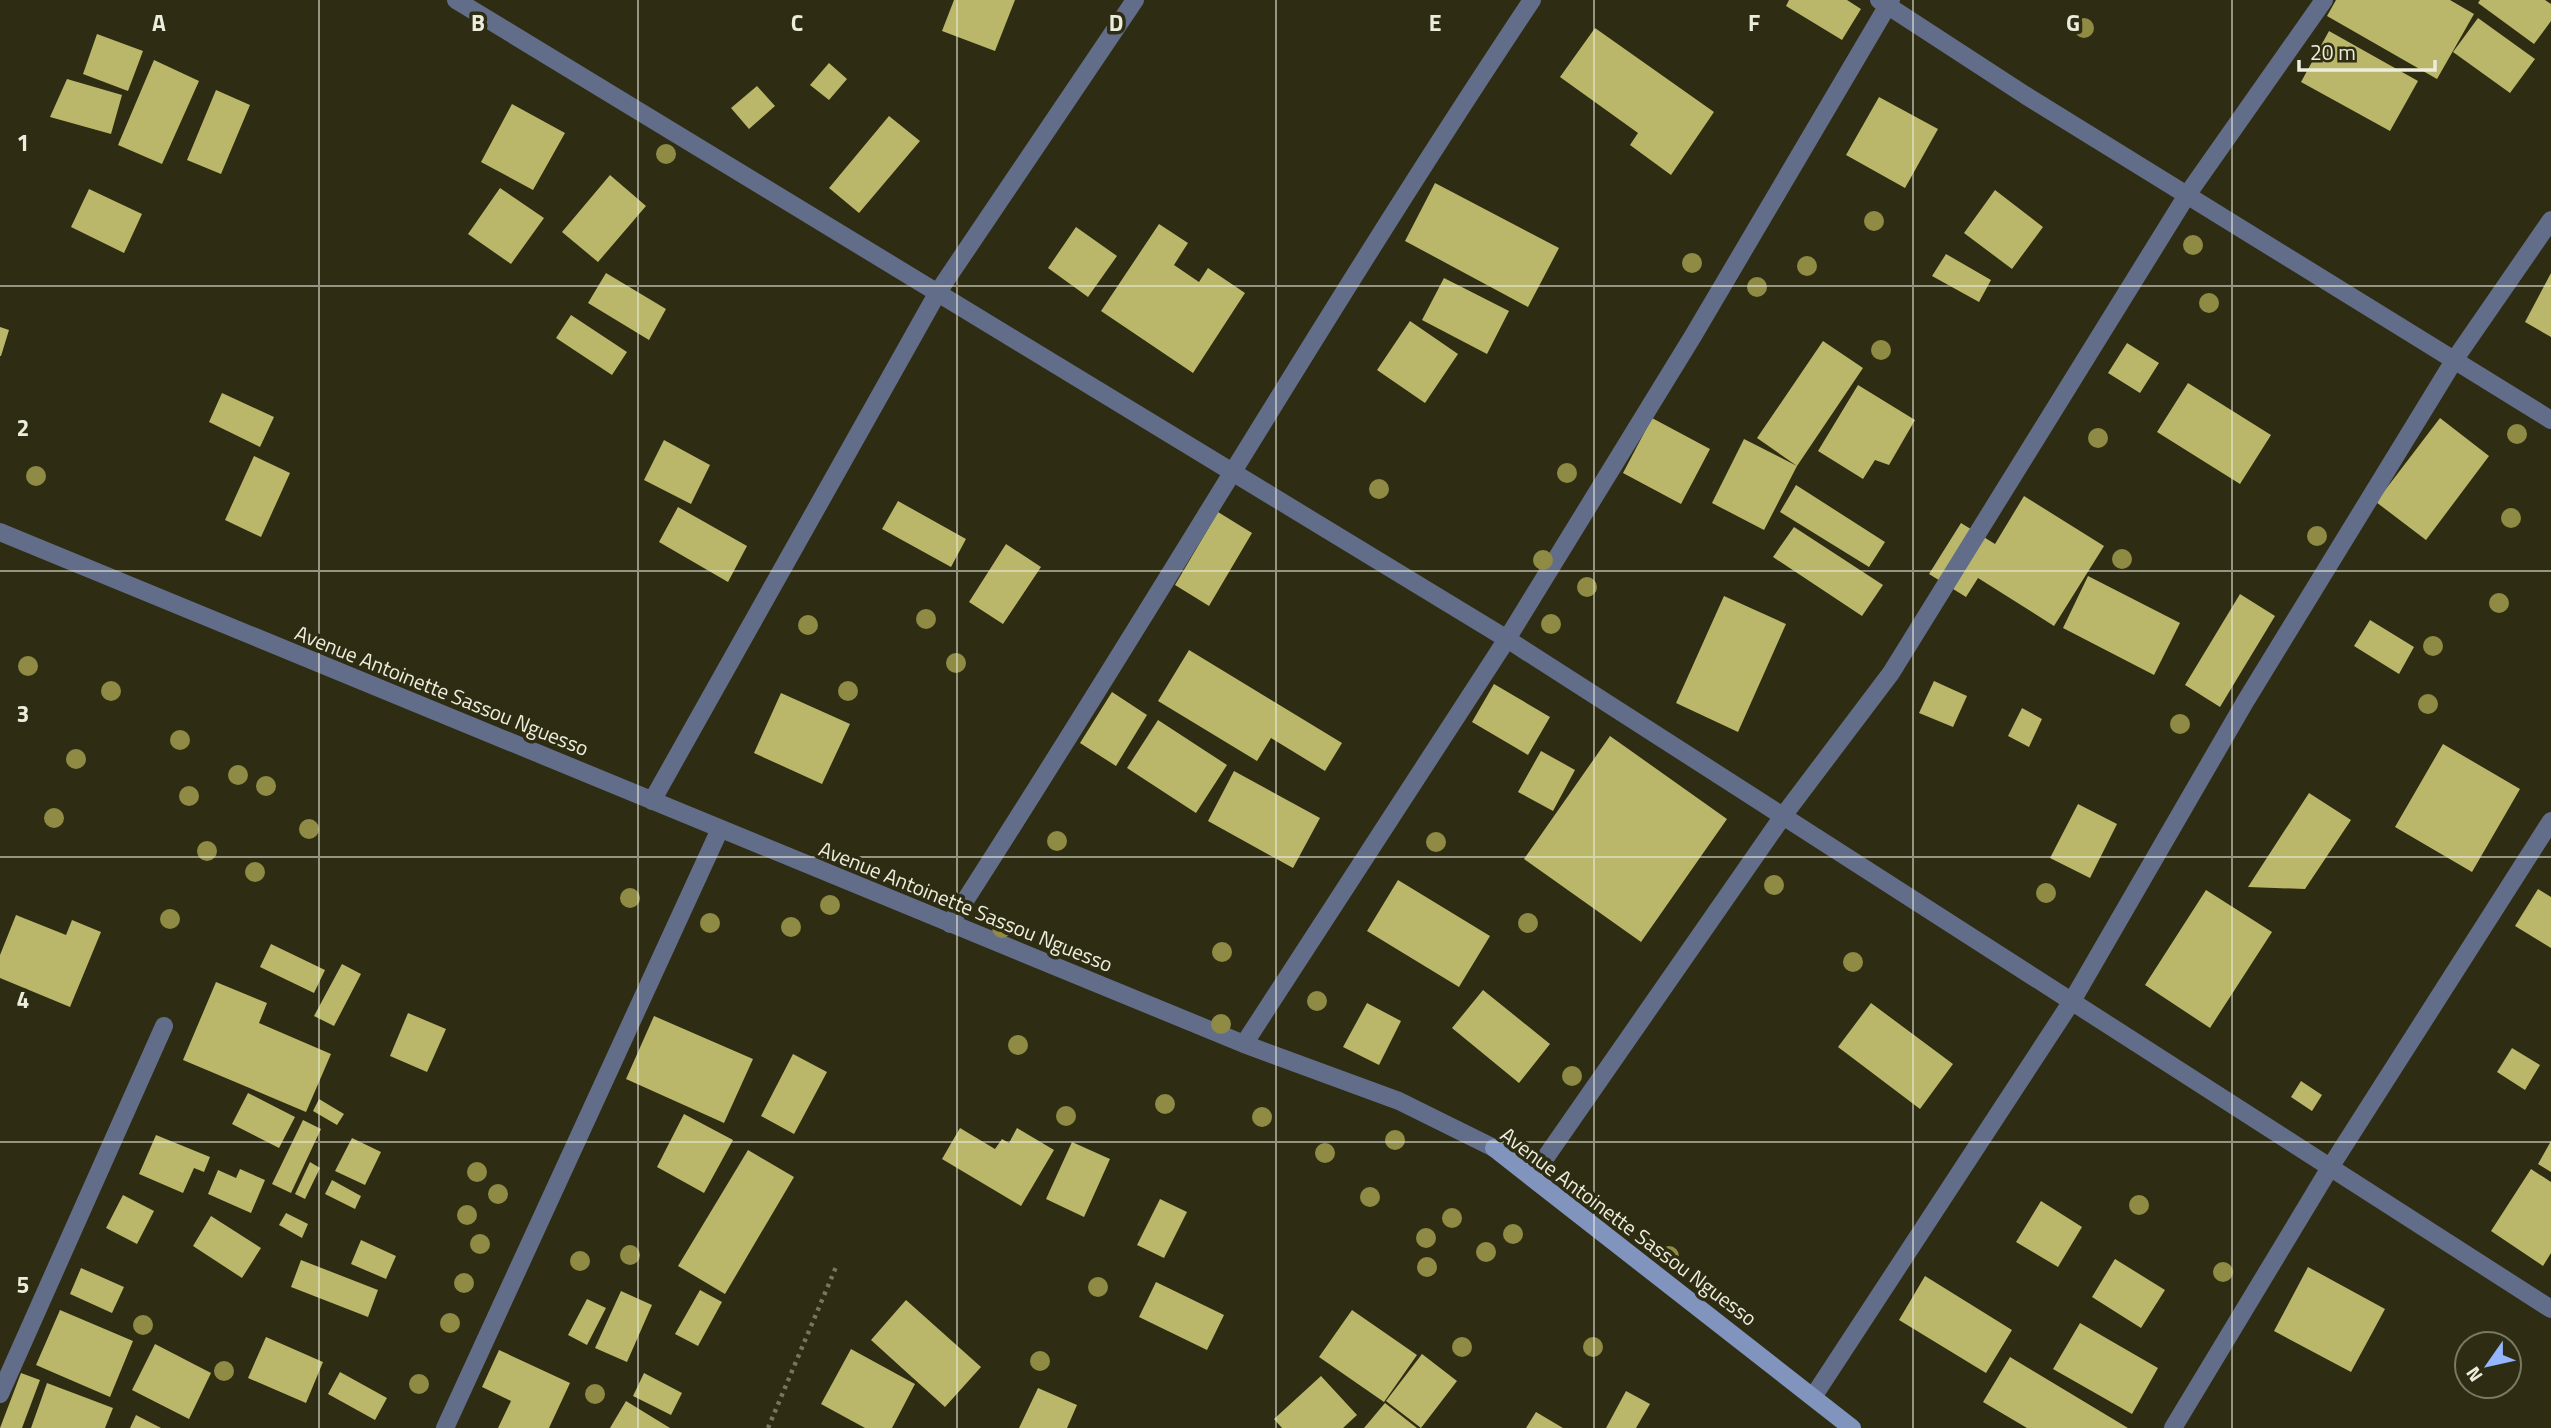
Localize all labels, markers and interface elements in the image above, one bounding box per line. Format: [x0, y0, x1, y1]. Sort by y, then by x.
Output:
text: A [152, 5, 166, 40]
text: B [471, 5, 485, 40]
text: C [791, 5, 803, 40]
text: D [1109, 5, 1123, 40]
text: E [1429, 5, 1441, 40]
text: F [1748, 5, 1760, 40]
text: G [2066, 5, 2080, 40]
scale bar [2299, 28, 2436, 72]
text: 20 m [2310, 36, 2356, 68]
text: 1 [17, 125, 29, 160]
text: 2 [17, 410, 29, 445]
street label: Avenue Antoinette Sassou Nguesso [290, 616, 594, 764]
text: 3 [17, 696, 29, 731]
street label: Avenue Antoinette Sassou Nguesso [814, 832, 1118, 980]
text: 4 [17, 982, 29, 1017]
street label: Avenue Antoinette Sassou Nguesso [1494, 1119, 1764, 1333]
text: 5 [17, 1267, 29, 1302]
north arrow [2453, 1330, 2523, 1400]
text: N [2458, 1361, 2489, 1388]

